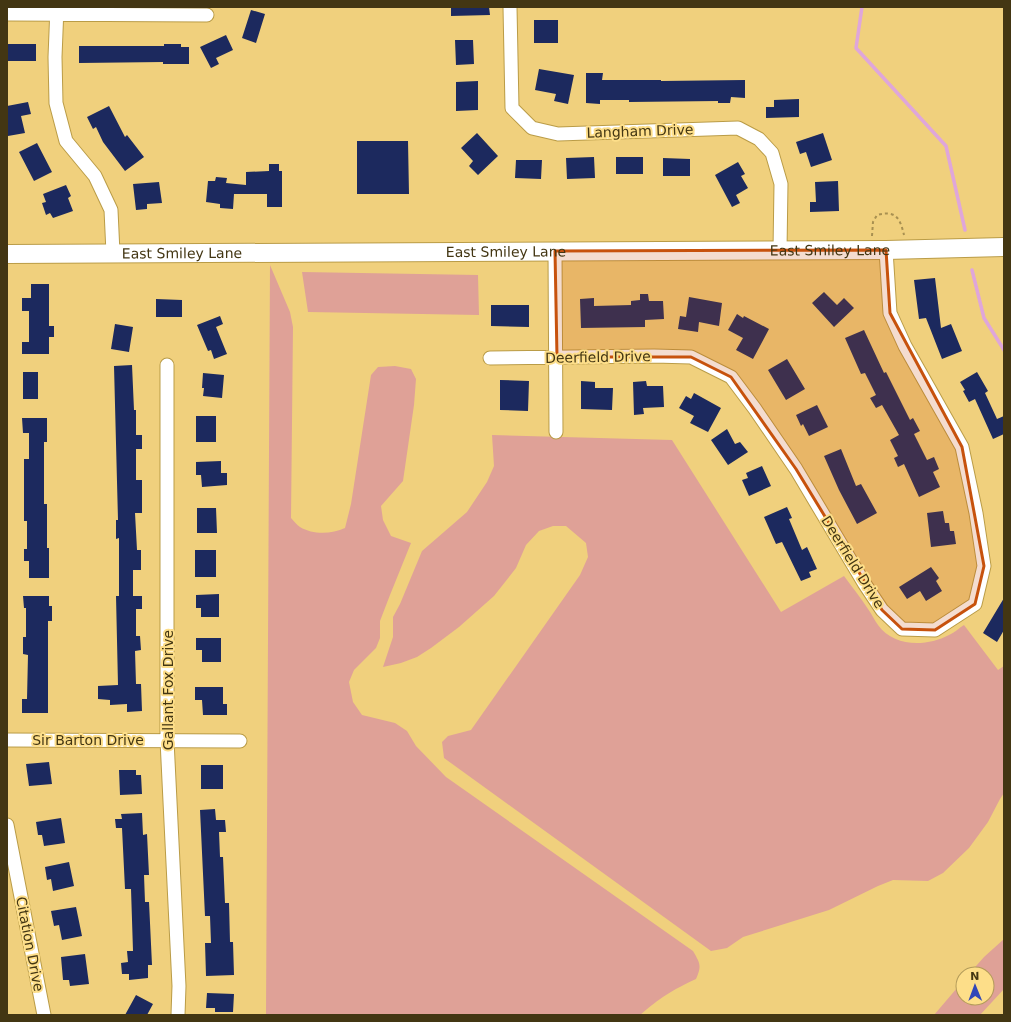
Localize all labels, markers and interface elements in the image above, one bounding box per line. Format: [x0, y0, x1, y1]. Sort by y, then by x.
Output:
street label: Langham Drive [586, 121, 694, 141]
street label: East Smiley Lane [770, 242, 890, 259]
street label: East Smiley Lane [446, 243, 566, 260]
street label: East Smiley Lane [122, 245, 242, 261]
street label: Deerfield Drive [545, 348, 651, 366]
street label: Deerfield Drive [818, 513, 888, 611]
street label: Gallant Fox Drive [160, 630, 176, 750]
street label: Sir Barton Drive [32, 732, 144, 748]
street label: Citation Drive [13, 895, 47, 993]
north arrow [955, 966, 995, 1006]
text: N [970, 970, 980, 983]

